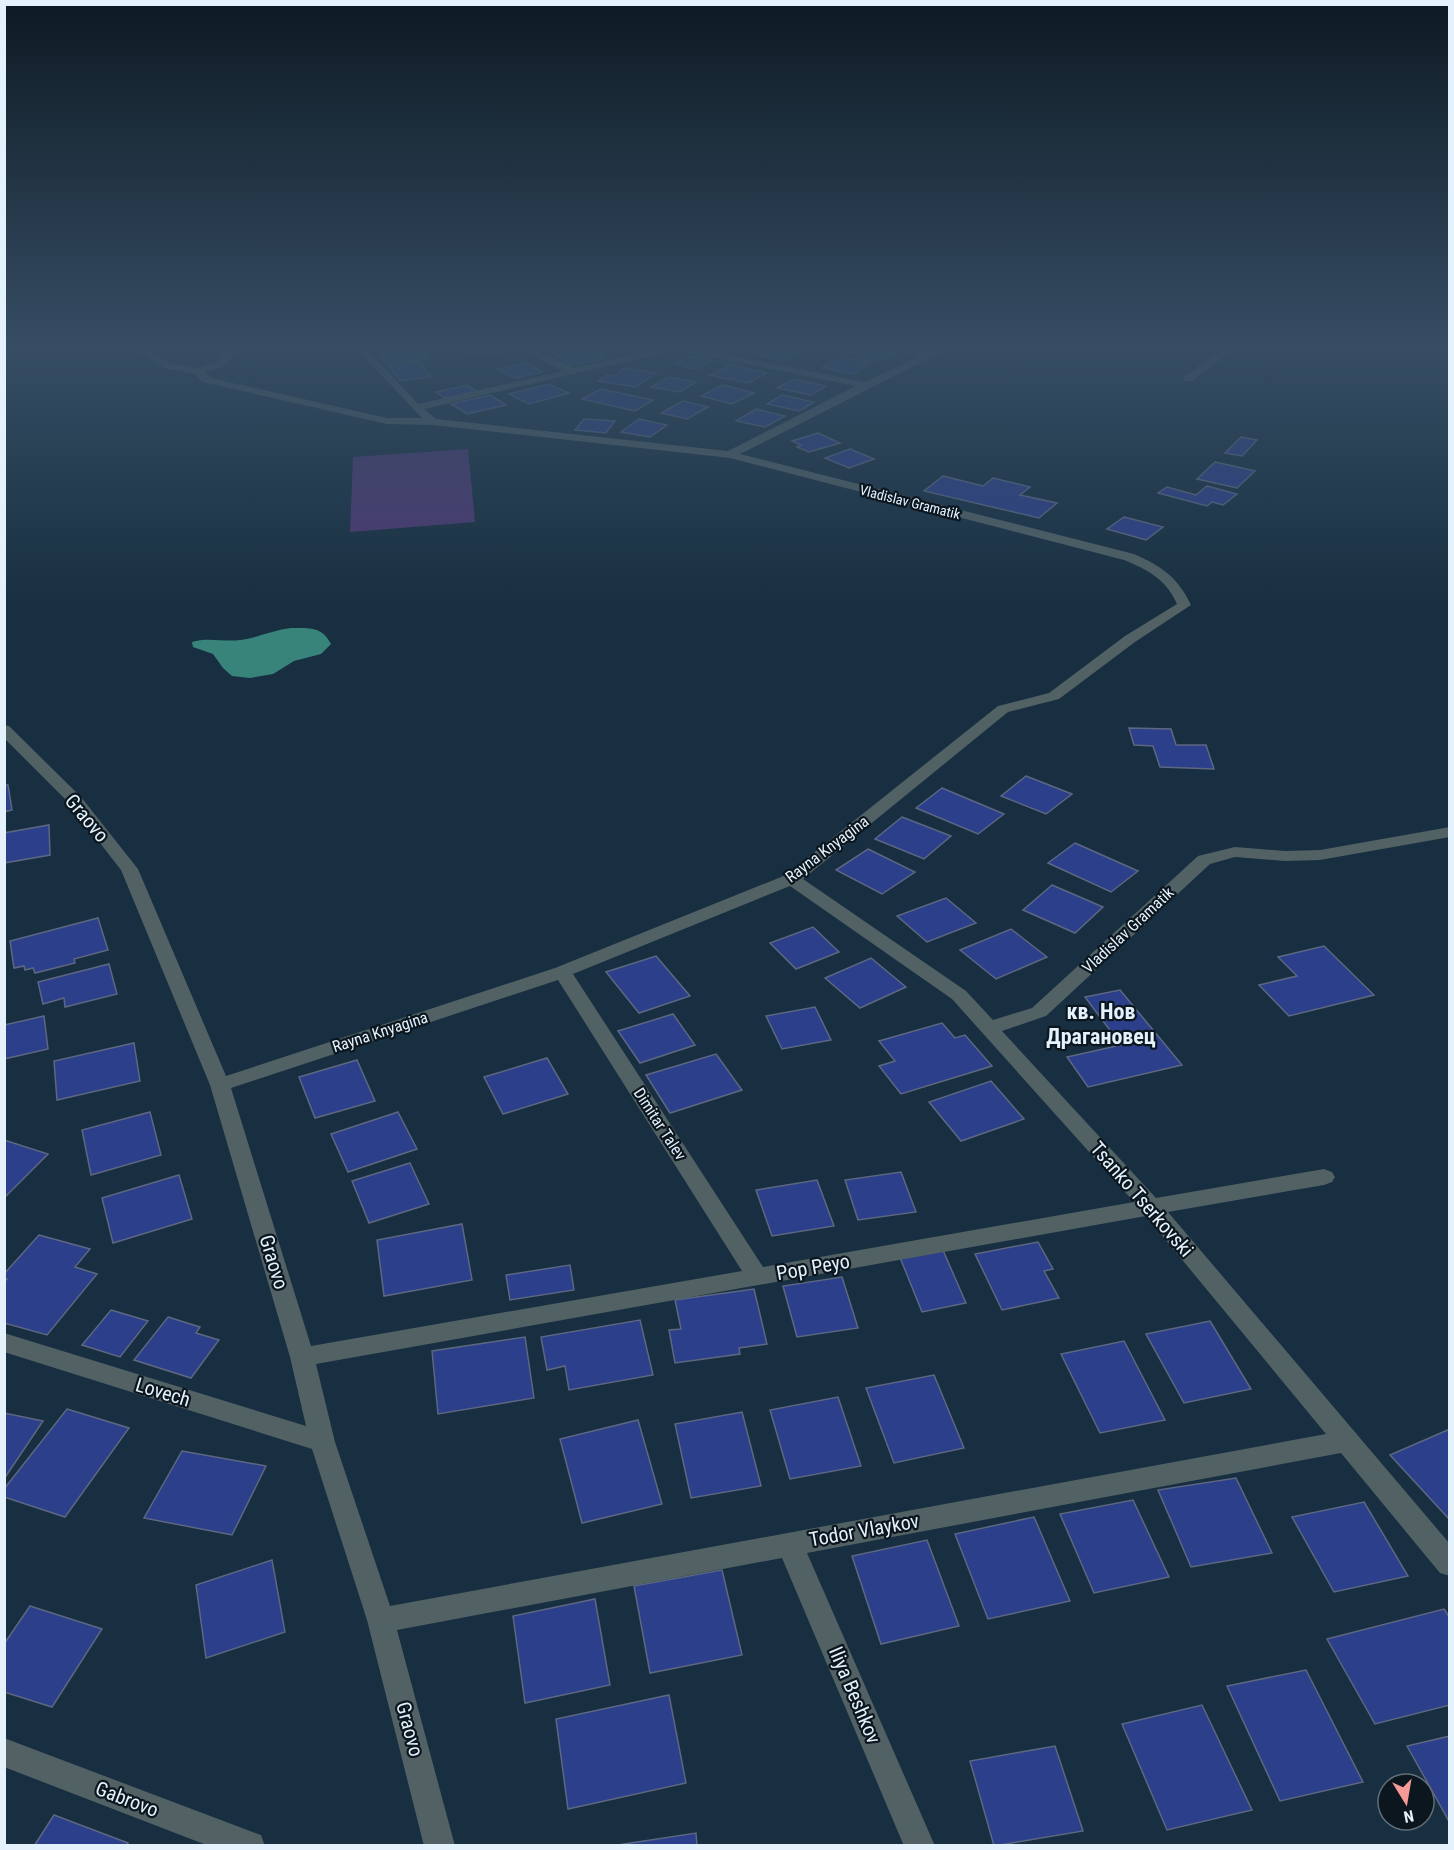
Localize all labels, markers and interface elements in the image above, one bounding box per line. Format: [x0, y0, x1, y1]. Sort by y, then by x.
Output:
street label: Vladislav Gramatik [858, 482, 963, 522]
street label: Graovo [60, 789, 114, 847]
street label: Rayna Knyagina [782, 812, 872, 886]
street label: Vladislav Gramatik [1078, 882, 1178, 977]
district label: кв. Нов Драгановец [1046, 999, 1156, 1049]
street label: Rayna Knyagina [330, 1008, 430, 1056]
street label: Dimitar Talev [630, 1084, 690, 1164]
street label: Tsanko Tserkovski [1085, 1136, 1199, 1262]
street label: Graovo [254, 1232, 294, 1292]
street label: Pop Peyo [775, 1249, 851, 1285]
street label: Lovech [133, 1372, 193, 1412]
street label: Todor Vlaykov [807, 1508, 921, 1551]
street label: Iliya Beshkov [824, 1643, 886, 1748]
street label: Graovo [391, 1699, 429, 1759]
north arrow [1376, 1772, 1436, 1832]
street label: Gabrovo [92, 1776, 162, 1822]
text: N [1402, 1806, 1415, 1826]

